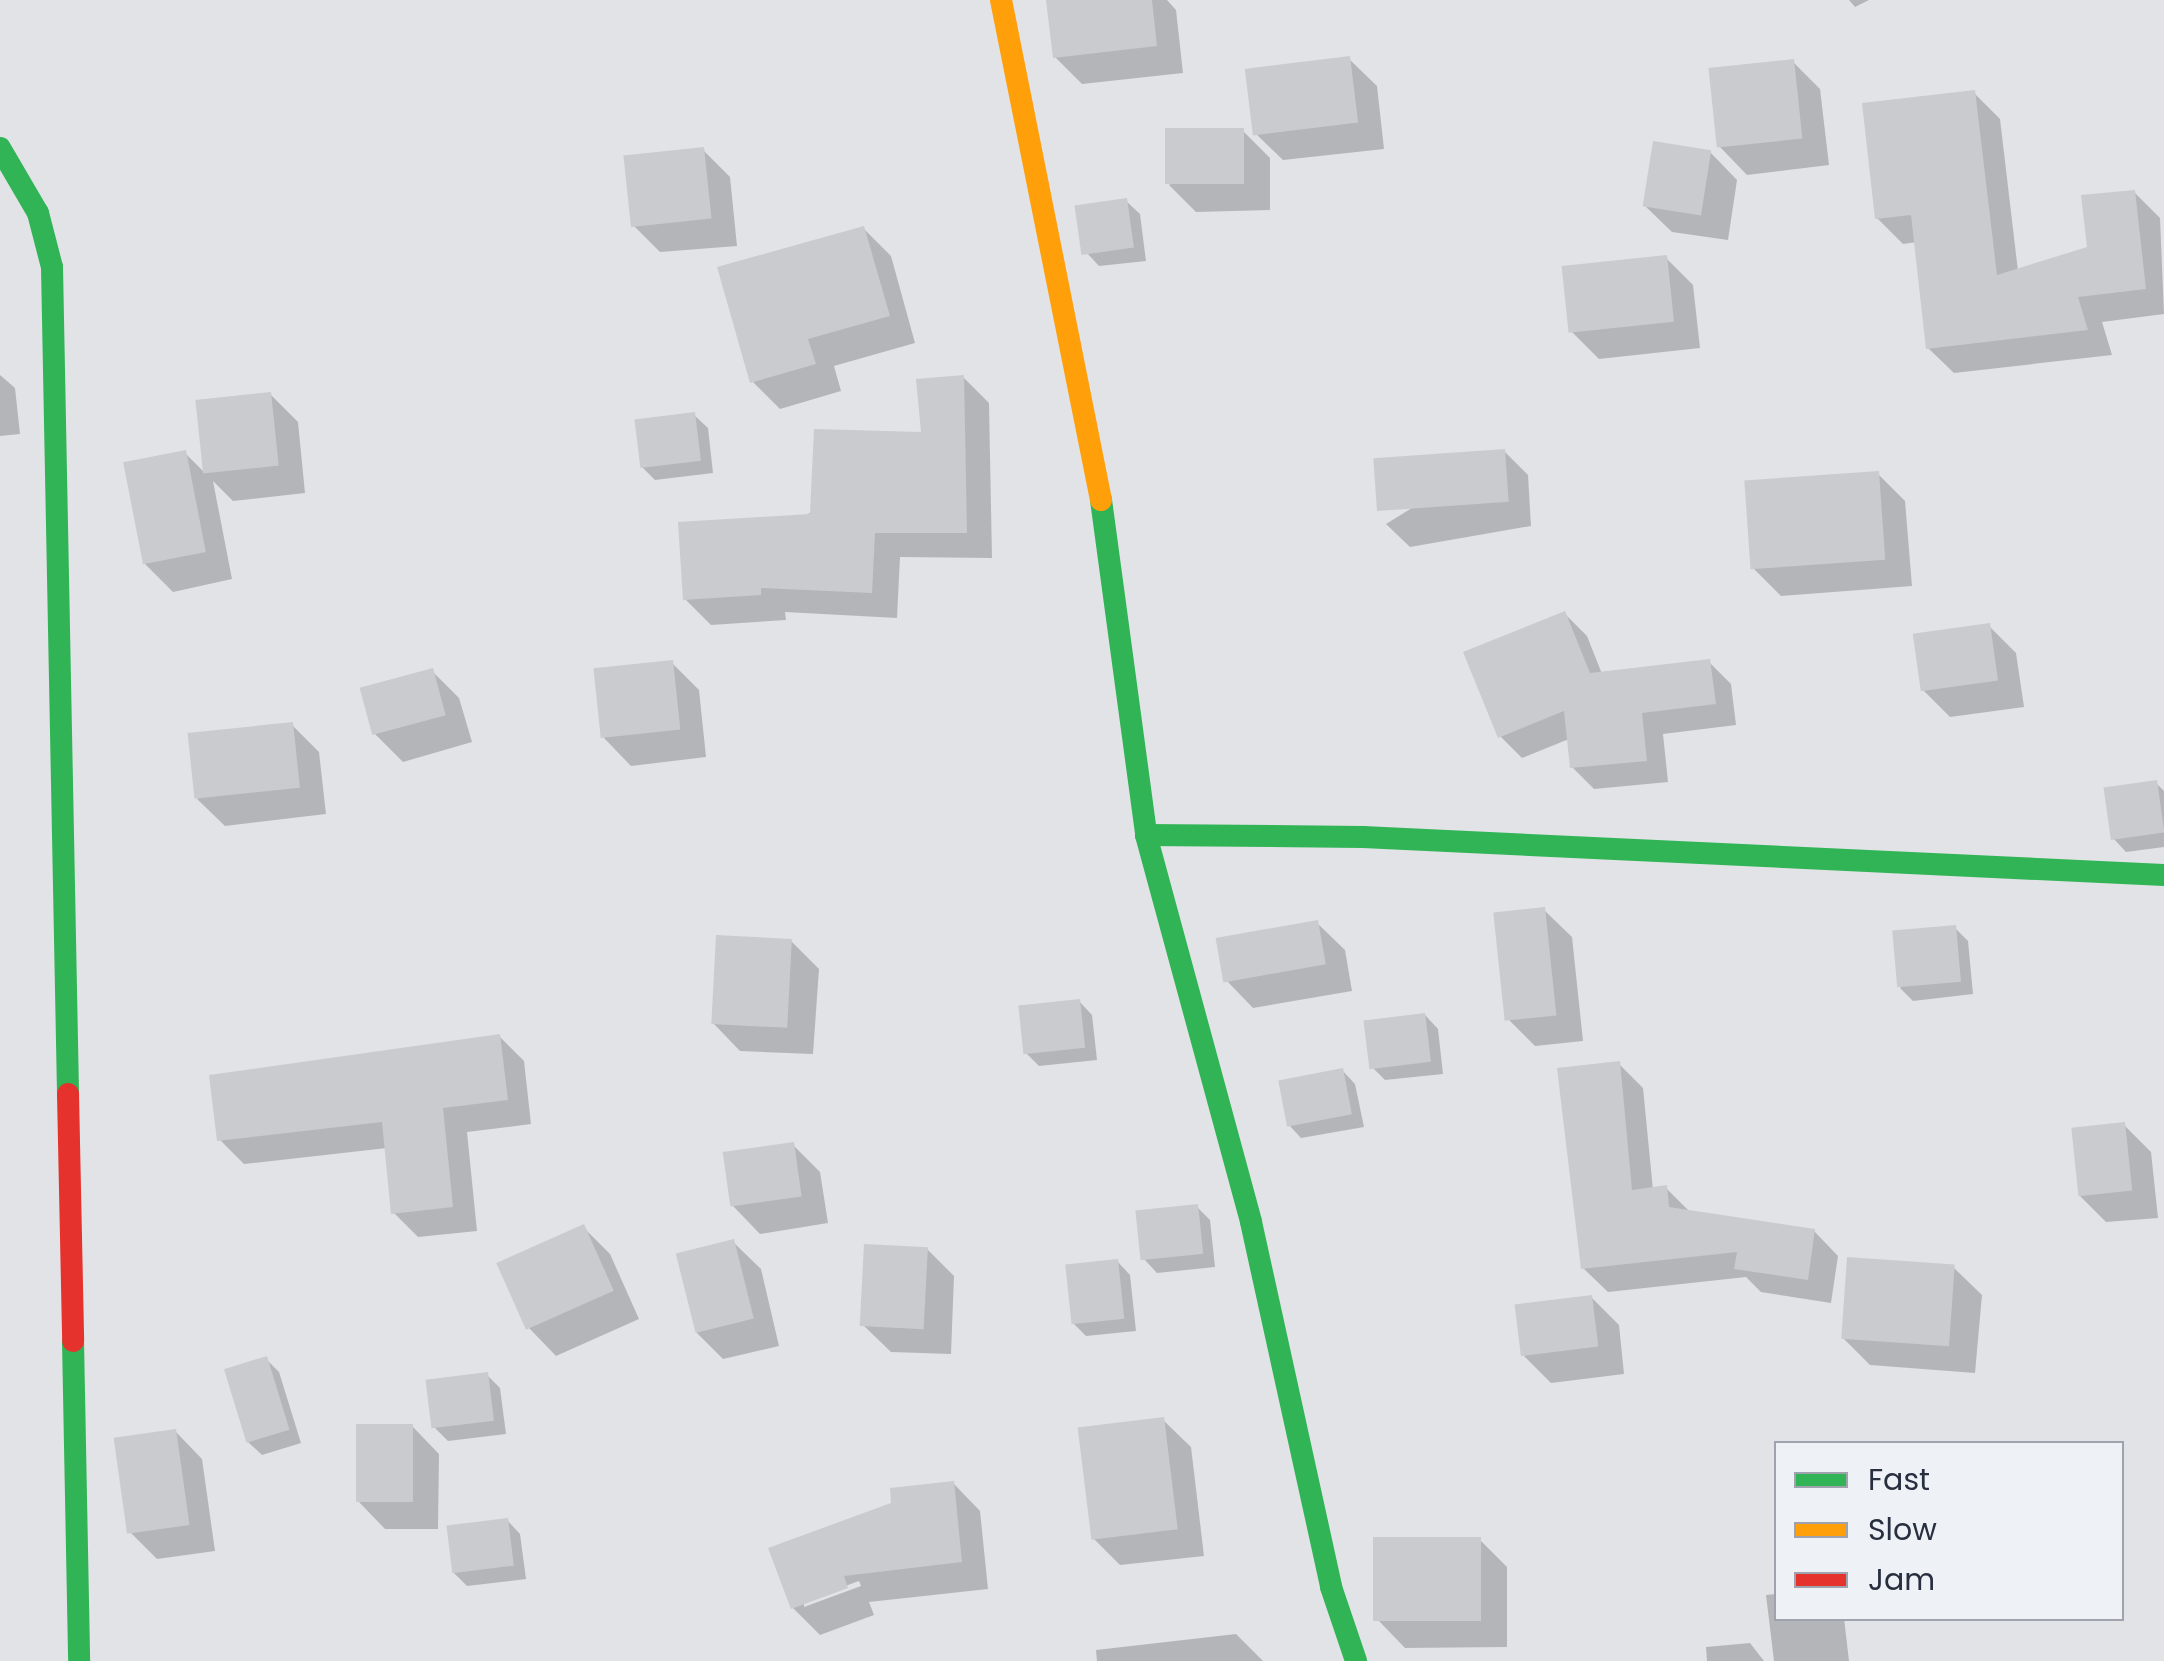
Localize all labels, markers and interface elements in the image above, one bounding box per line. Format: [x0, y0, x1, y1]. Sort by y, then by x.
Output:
legend [1774, 1441, 2124, 1621]
text: Fast [1868, 1458, 1930, 1501]
text: Slow [1868, 1508, 1937, 1551]
text: Jam [1868, 1558, 1935, 1601]

